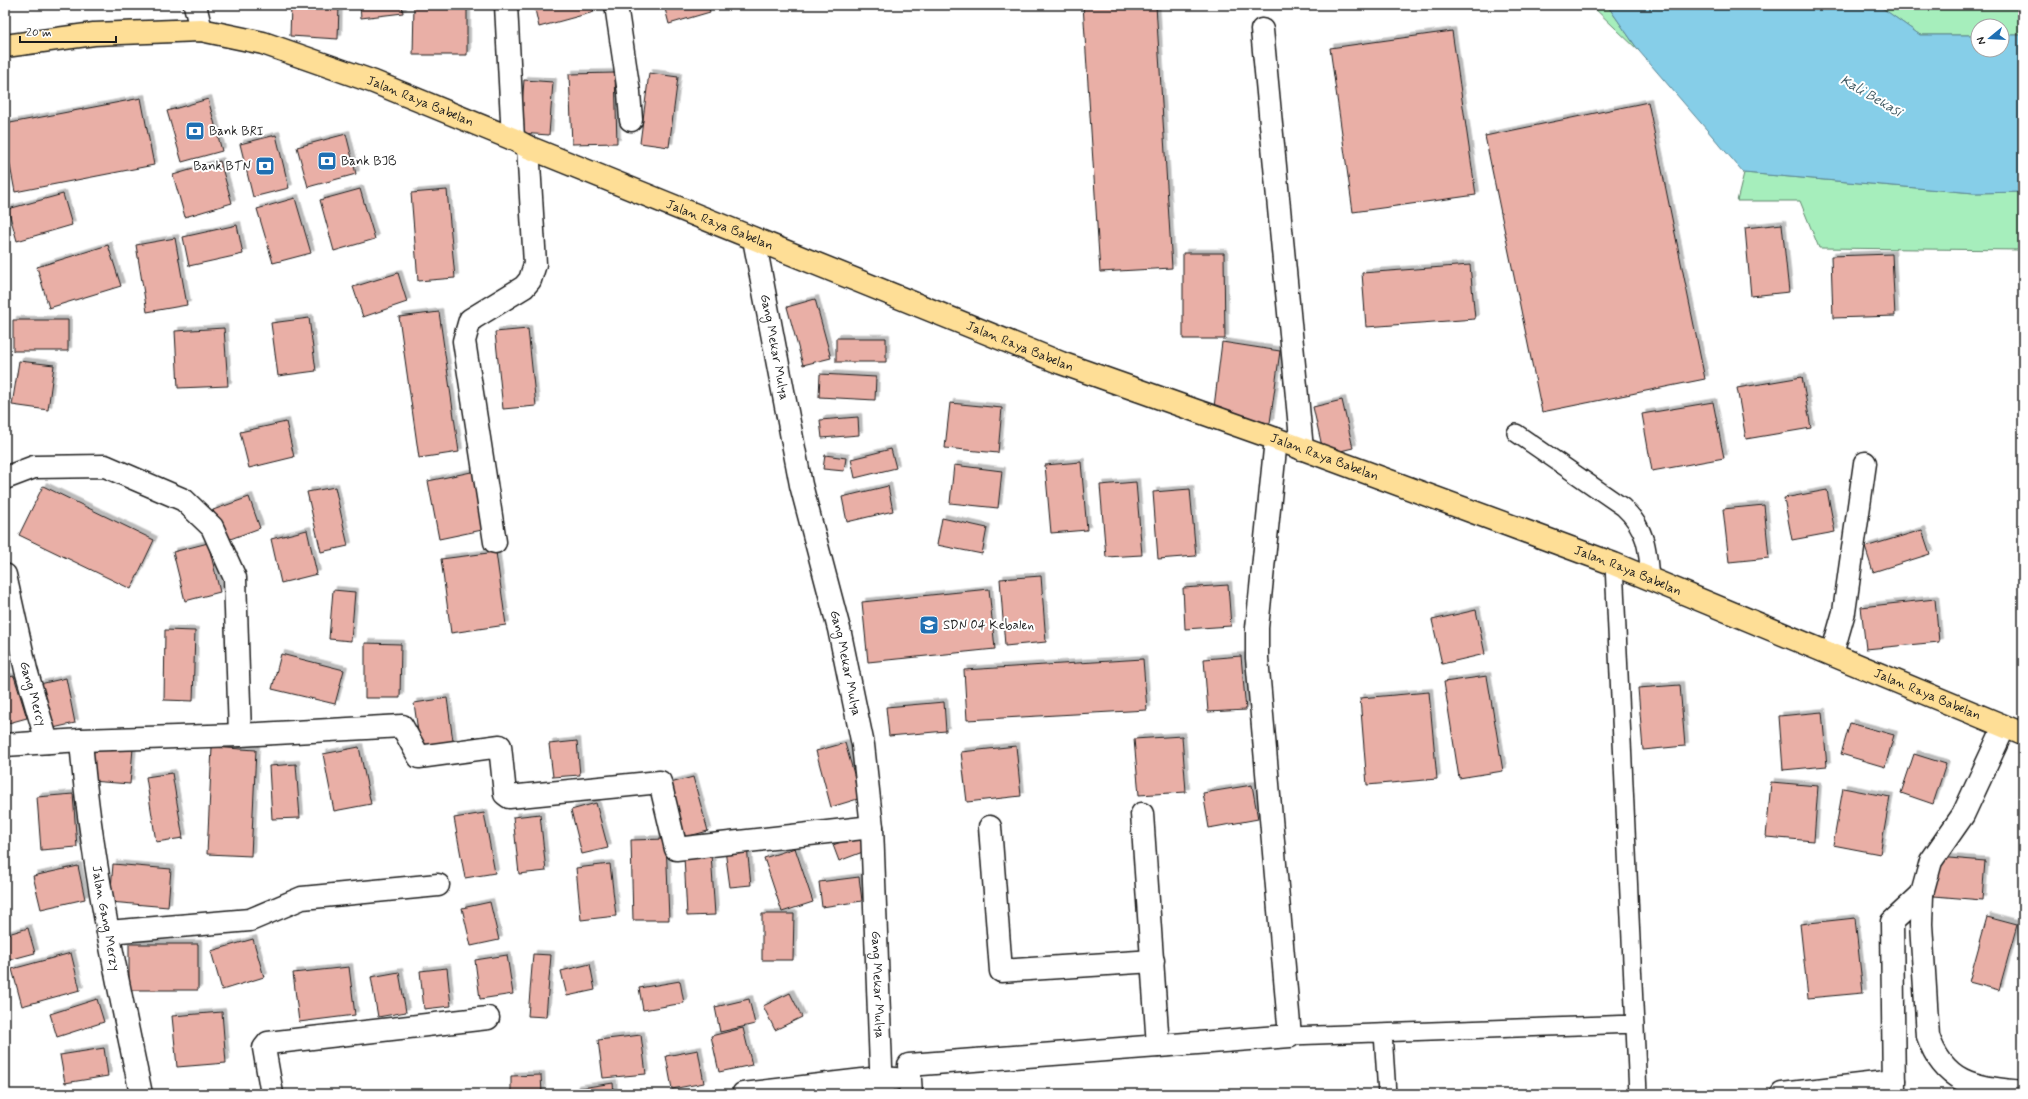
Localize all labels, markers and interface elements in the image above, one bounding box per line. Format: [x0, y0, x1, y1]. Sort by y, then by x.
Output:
scale bar [20, 18, 116, 44]
north arrow [1970, 18, 2010, 58]
text: 20 m [26, 25, 52, 41]
text: N [1974, 35, 1989, 46]
water label: Kali Bekasi [1837, 71, 1907, 122]
street label: Jalan Raya Babelan [364, 72, 477, 131]
bank icon: Bank BRI [184, 120, 206, 142]
place label: Bank BRI [209, 123, 264, 140]
bank icon: Bank BJB [316, 150, 338, 172]
place label: Bank BJB [341, 153, 397, 170]
bank icon: Bank BTN [254, 155, 276, 177]
place label: Bank BTN [193, 158, 252, 175]
street label: Jalan Raya Babelan [664, 195, 776, 254]
street label: Gang Mekar Mulya [756, 293, 793, 402]
street label: Jalan Raya Babelan [964, 317, 1076, 375]
street label: Jalan Raya Babelan [1268, 429, 1381, 485]
street label: Jalan Raya Babelan [1572, 542, 1684, 600]
street label: Gang Mekar Mulya [826, 608, 865, 718]
school or university icon: SDN 04 Kebalen [918, 614, 940, 636]
place label: SDN 04 Kebalen [943, 617, 1034, 634]
street label: Gang Mercy [16, 660, 50, 728]
street label: Jalan Raya Babelan [1871, 664, 1983, 724]
street label: Jalan Gang Merzy [88, 864, 124, 972]
street label: Gang Mekar Mulya [867, 931, 888, 1039]

